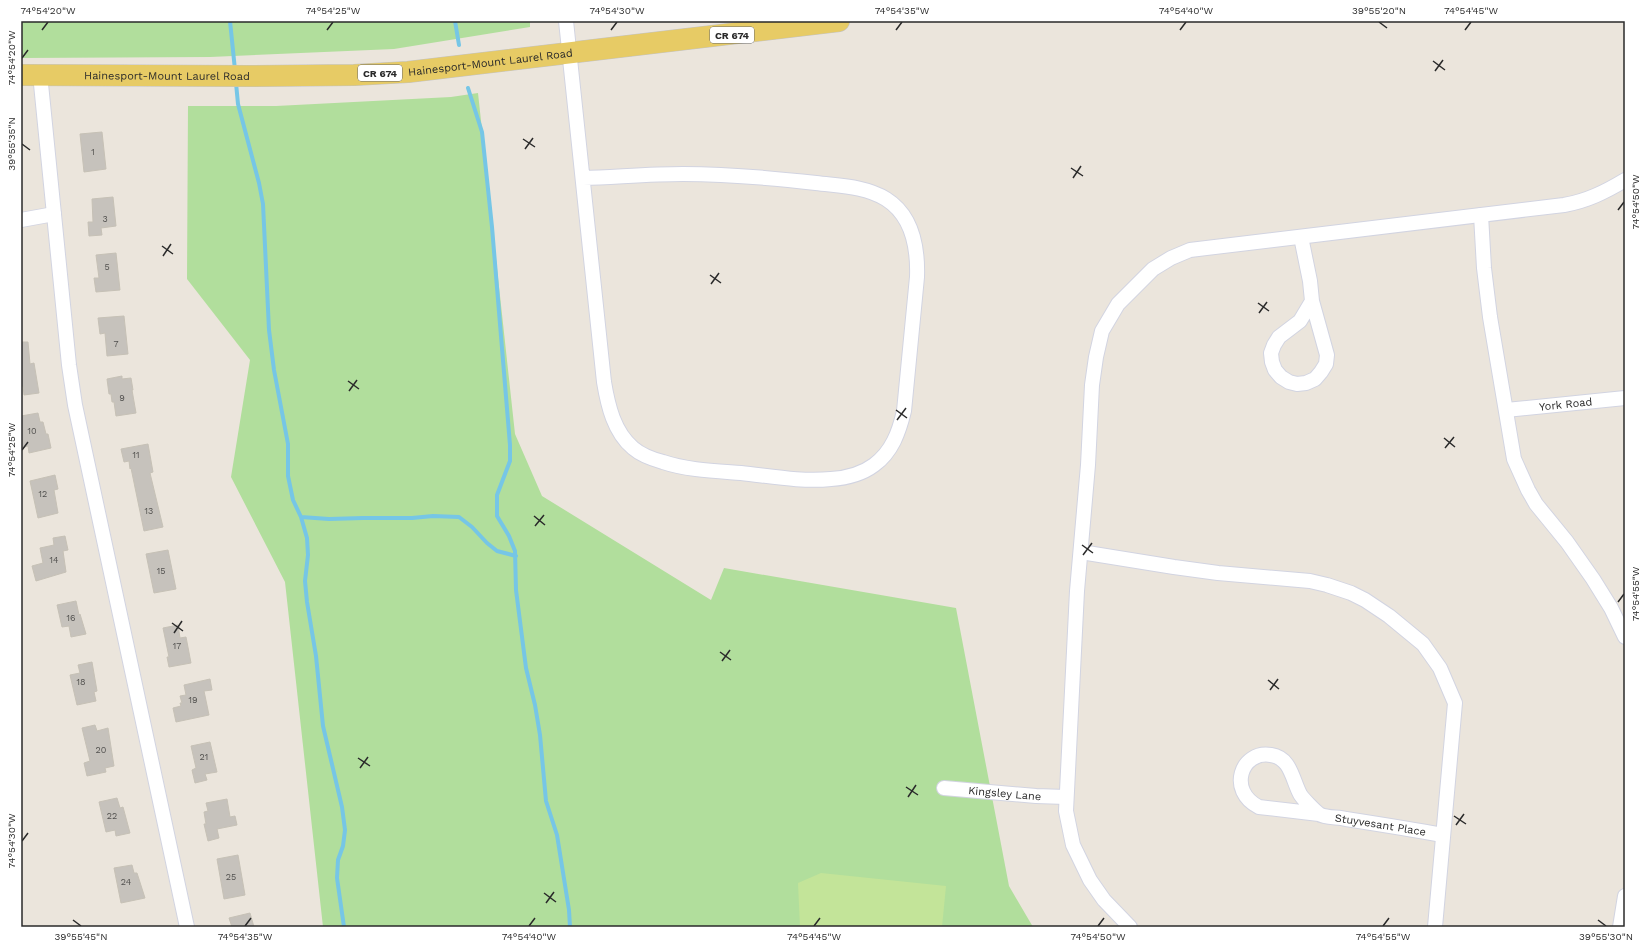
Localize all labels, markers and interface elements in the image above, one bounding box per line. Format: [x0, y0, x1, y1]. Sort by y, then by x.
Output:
text: 74°54'20"W [20, 5, 76, 16]
text: 74°54'25"W [306, 5, 361, 16]
text: 74°54'30"W [589, 5, 645, 16]
text: 74°54'35"W [875, 5, 930, 16]
text: 74°54'40"W [1159, 5, 1214, 16]
text: 39°55'20"N [1352, 5, 1406, 16]
text: 74°54'45"W [1444, 5, 1498, 16]
road number: CR 674 [710, 27, 754, 43]
text: 74°54'20"W [6, 30, 17, 86]
street label: Hainesport-Mount Laurel Road [407, 46, 573, 78]
road number: CR 674 [358, 65, 402, 81]
street label: Hainesport-Mount Laurel Road [84, 69, 250, 83]
text: 39°55'35"N [6, 117, 17, 171]
house number: 1 [91, 147, 95, 157]
text: 74°54'50"W [1630, 174, 1641, 230]
house number: 3 [102, 214, 108, 224]
house number: 5 [104, 262, 110, 272]
house number: 7 [113, 339, 119, 349]
house number: 9 [119, 393, 125, 403]
street label: York Road [1539, 395, 1593, 413]
text: 74°54'25"W [6, 422, 17, 477]
house number: 10 [27, 426, 37, 436]
house number: 11 [132, 450, 140, 460]
house number: 12 [39, 489, 47, 499]
house number: 13 [145, 506, 153, 516]
house number: 14 [49, 555, 59, 565]
house number: 15 [157, 566, 165, 576]
text: 74°54'55"W [1630, 566, 1641, 621]
house number: 16 [67, 613, 75, 623]
house number: 17 [173, 641, 181, 651]
house number: 18 [76, 677, 86, 687]
house number: 19 [188, 695, 198, 705]
house number: 20 [96, 745, 107, 755]
house number: 21 [200, 752, 208, 762]
street label: Kingsley Lane [968, 784, 1041, 803]
house number: 22 [107, 811, 117, 821]
street label: Stuyvesant Place [1334, 811, 1427, 838]
text: 74°54'30"W [6, 813, 17, 869]
house number: 25 [226, 872, 236, 882]
house number: 24 [121, 877, 132, 887]
text: 39°55'45"N [55, 931, 107, 942]
text: 74°54'35"W [218, 931, 273, 942]
text: 74°54'40"W [502, 931, 557, 942]
text: 74°54'45"W [787, 931, 841, 942]
text: 74°54'50"W [1070, 931, 1126, 942]
text: 74°54'55"W [1356, 931, 1411, 942]
text: 39°55'30"N [1579, 931, 1633, 942]

